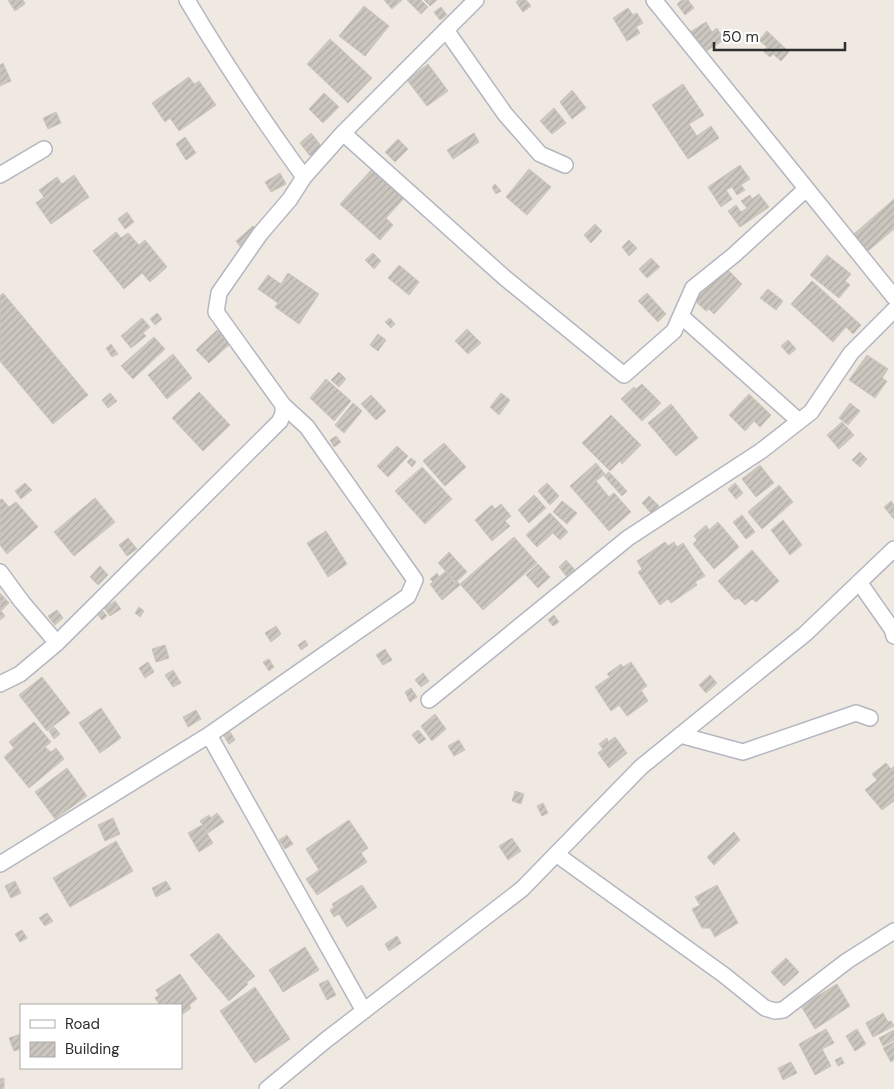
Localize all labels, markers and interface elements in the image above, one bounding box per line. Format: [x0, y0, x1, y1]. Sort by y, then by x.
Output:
scale bar [714, 20, 845, 52]
text: 50 m [722, 27, 759, 47]
legend [20, 1004, 182, 1069]
text: Road [65, 1014, 100, 1034]
text: Building [65, 1039, 120, 1059]

